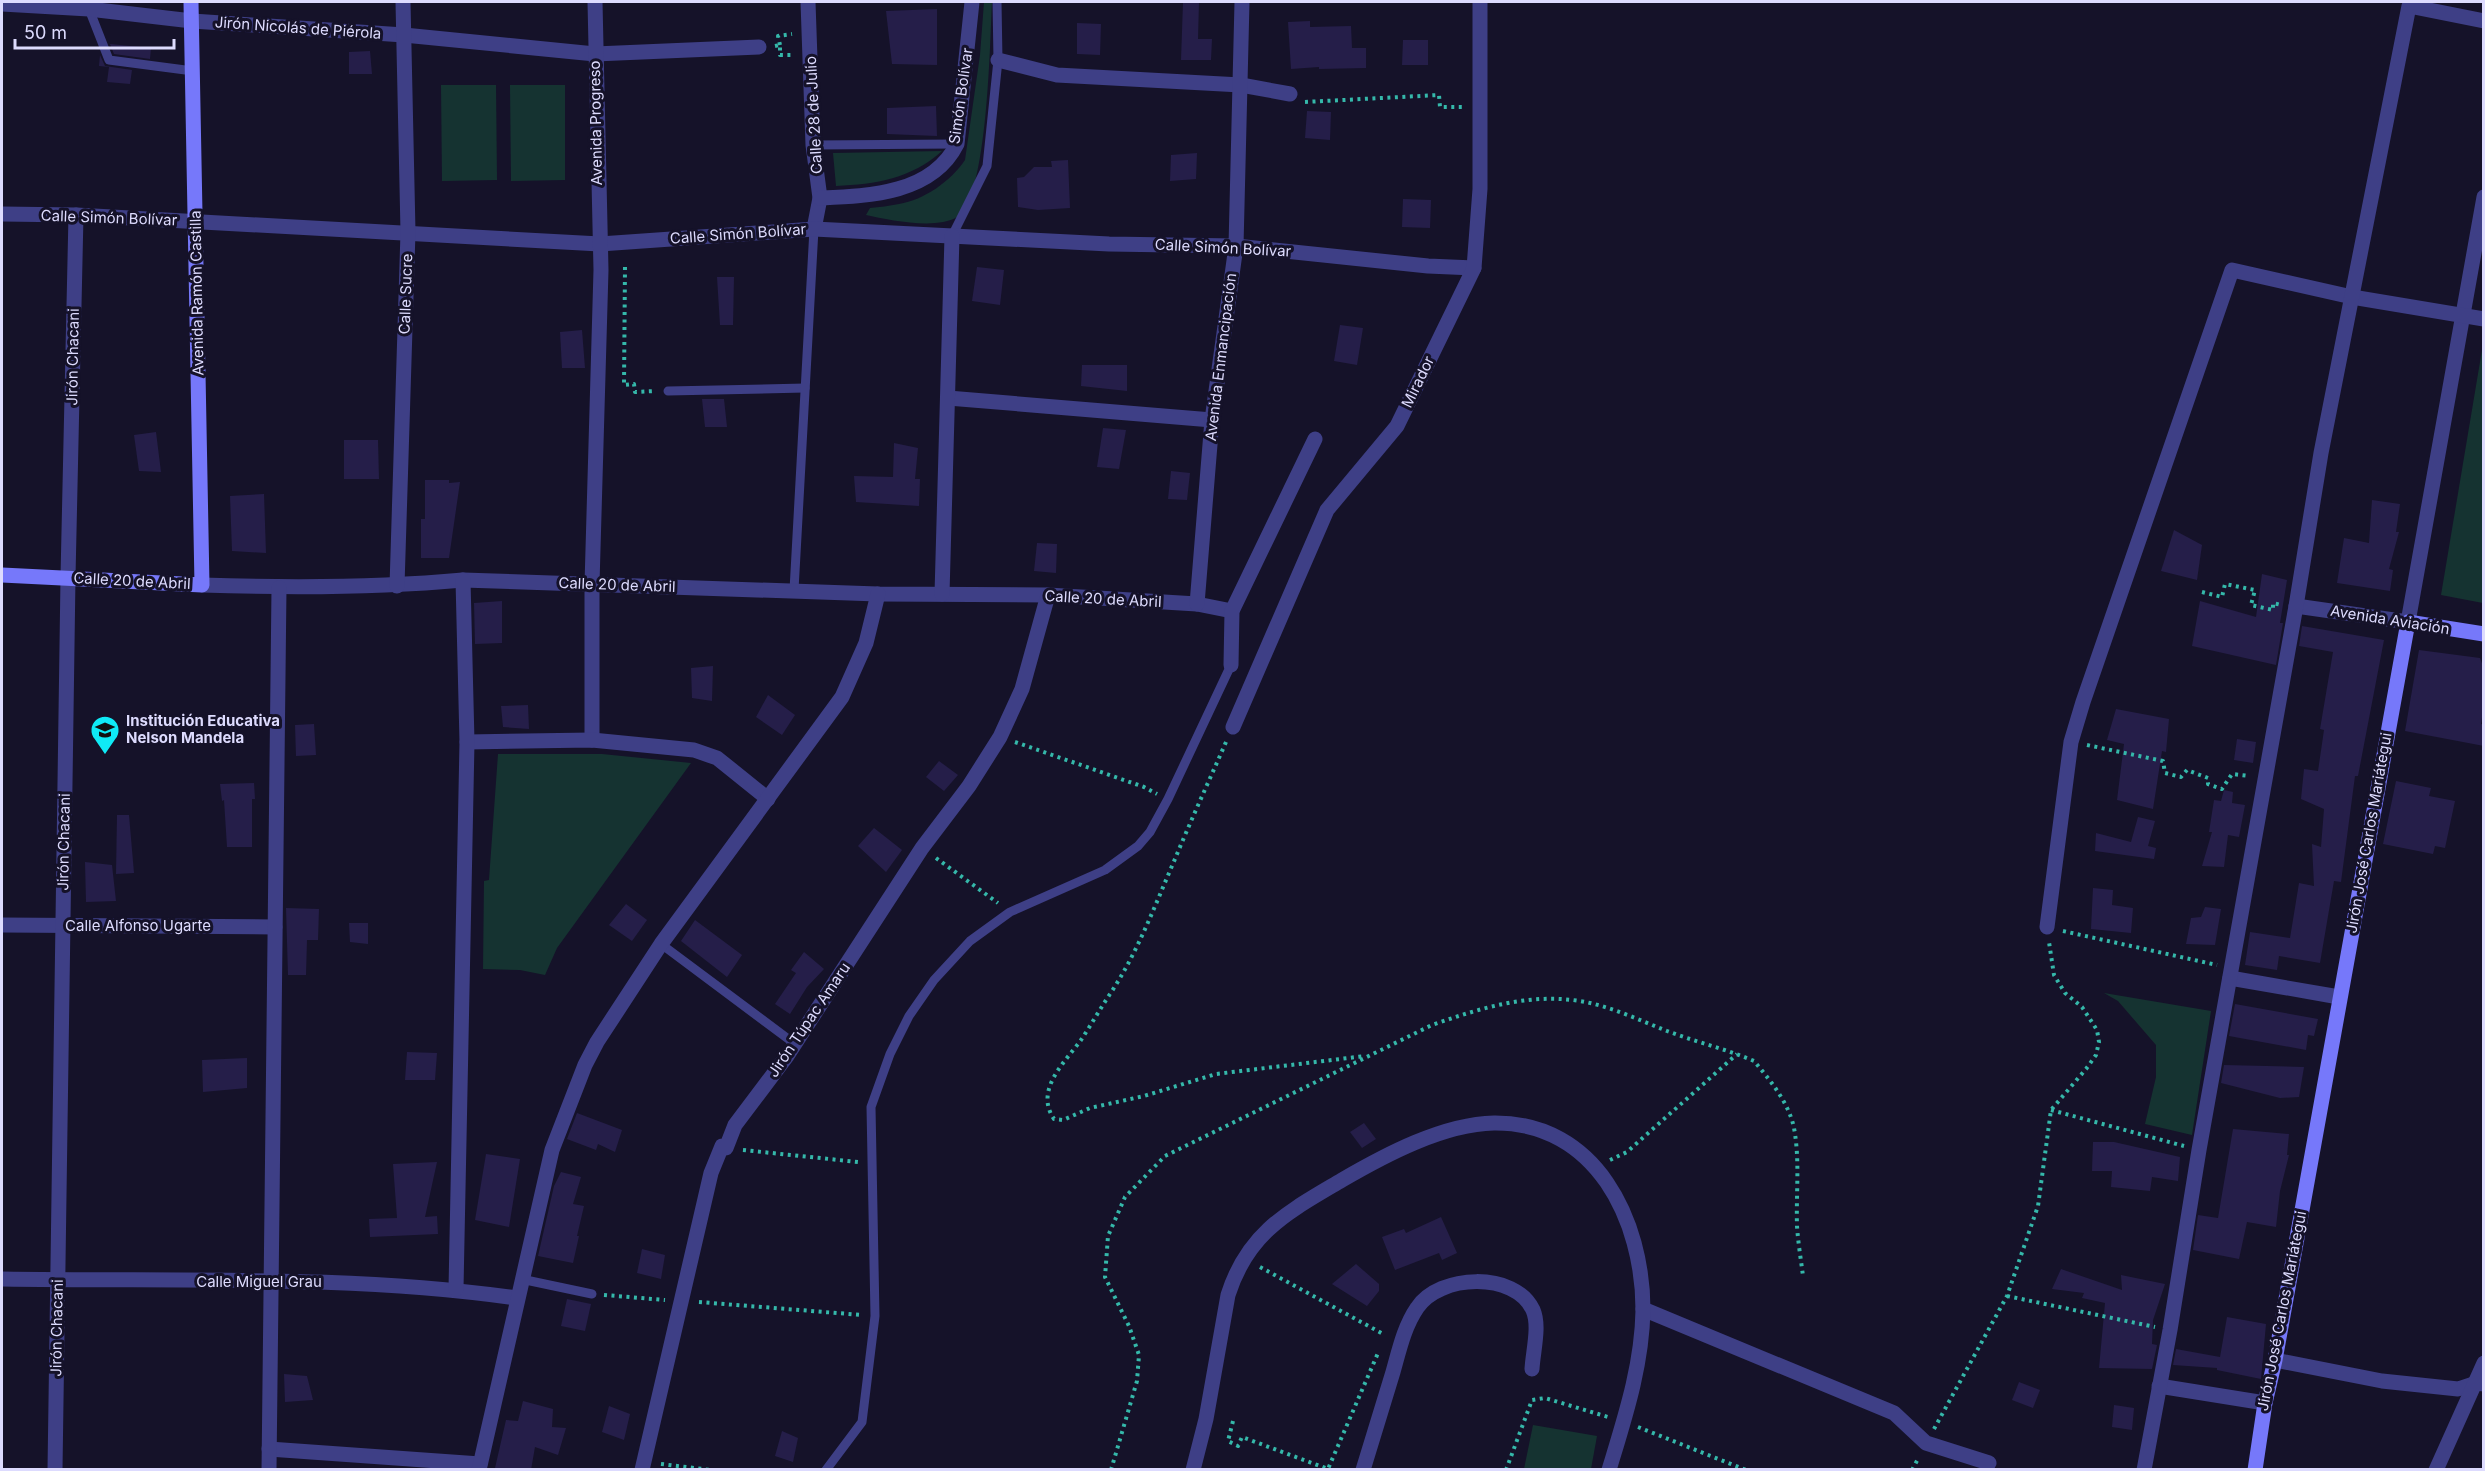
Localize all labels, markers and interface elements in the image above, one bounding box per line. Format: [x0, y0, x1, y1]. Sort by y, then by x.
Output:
scale bar [15, 12, 174, 50]
street label: Jirón Nicolás de Piérola [214, 12, 382, 43]
text: 50 m [24, 22, 67, 43]
street label: Simón Bolívar [944, 46, 977, 145]
street label: Calle 28 de Julio [801, 56, 826, 174]
street label: Avenida Progreso [585, 60, 606, 186]
street label: Calle Simón Bolívar [40, 206, 178, 229]
street label: Avenida Ramón Castilla [186, 210, 207, 376]
street label: Calle Simón Bolívar [669, 219, 807, 248]
street label: Calle Simón Bolívar [1154, 234, 1292, 261]
street label: Calle Sucre [395, 253, 416, 335]
street label: Avenida Enmancipación [1201, 272, 1240, 442]
street label: Jirón Chacani [62, 308, 83, 406]
street label: Mirador [1397, 353, 1438, 411]
street label: Calle 20 de Abril [73, 568, 191, 593]
street label: Calle 20 de Abril [558, 573, 676, 596]
street label: Calle 20 de Abril [1044, 586, 1162, 611]
street label: Avenida Aviación [2329, 601, 2451, 638]
place label: Institución Educativa Nelson Mandela [126, 711, 280, 747]
school or university icon: Institución Educativa Nelson Mandela [89, 714, 121, 756]
street label: Jirón José Carlos Mariátegui [2342, 731, 2396, 935]
street label: Jirón Chacani [53, 793, 74, 891]
street label: Calle Alfonso Ugarte [65, 916, 211, 935]
street label: Jirón Túpac Amaru [763, 959, 854, 1081]
street label: Jirón José Carlos Mariátegui [2253, 1209, 2310, 1412]
street label: Calle Miguel Grau [196, 1272, 322, 1291]
street label: Jirón Chacani [46, 1279, 67, 1377]

